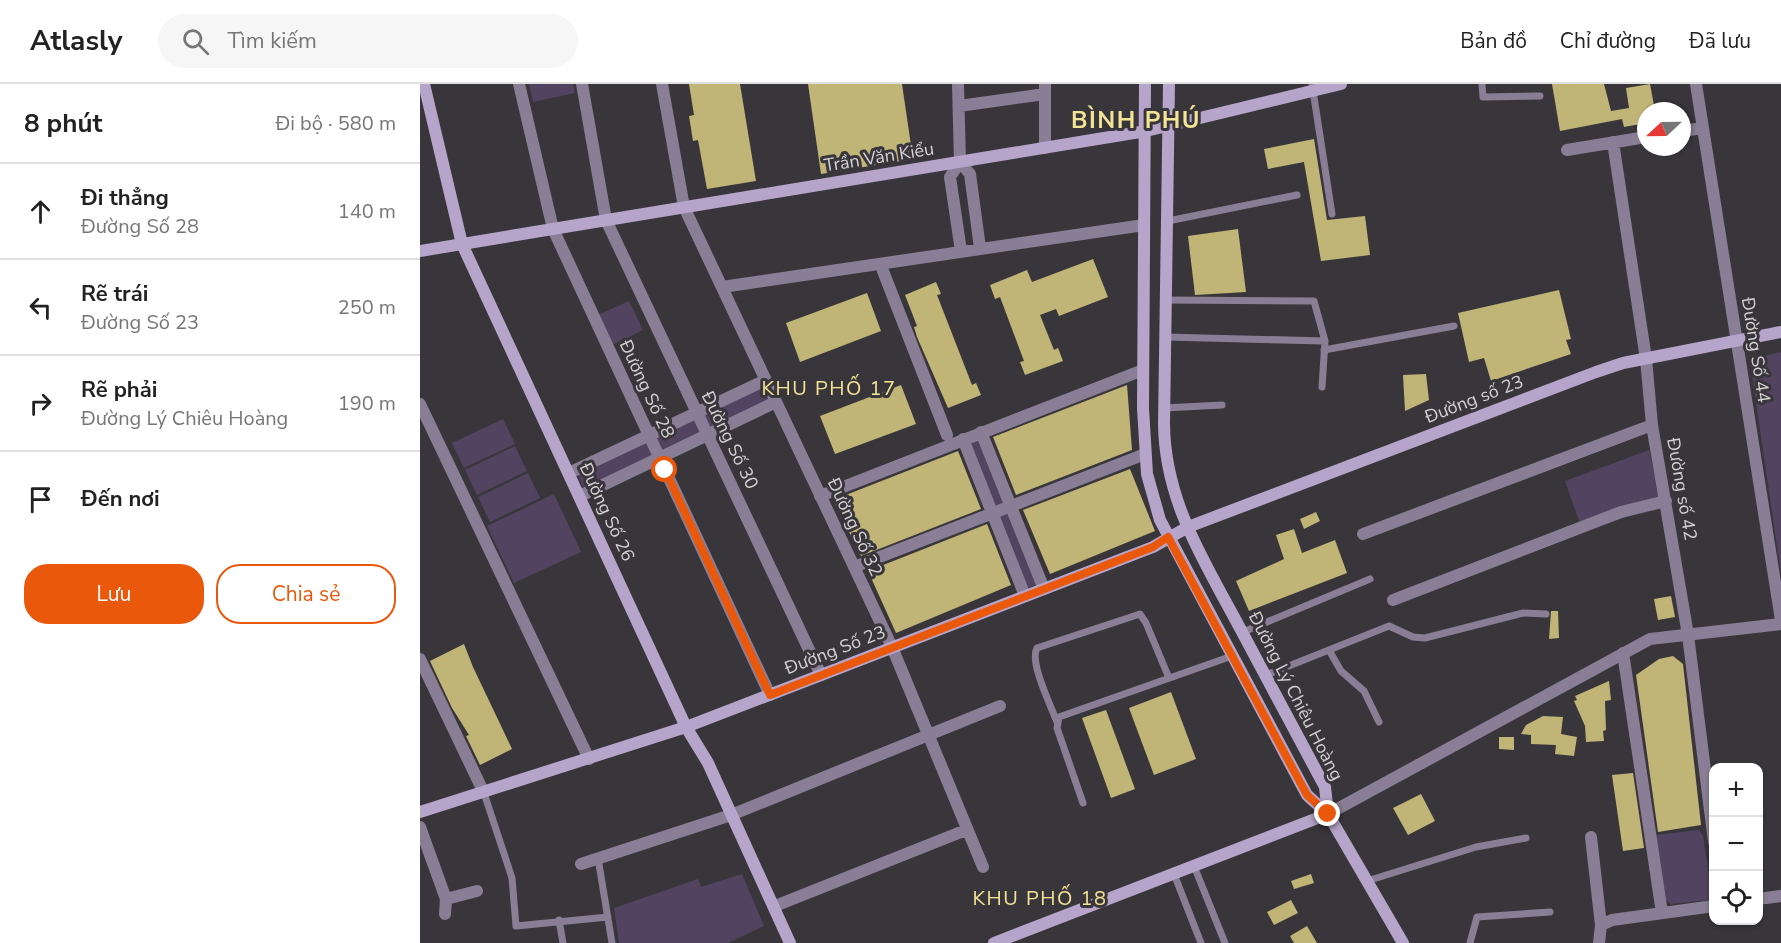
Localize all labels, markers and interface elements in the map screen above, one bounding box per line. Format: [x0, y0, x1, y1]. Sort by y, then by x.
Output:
search box [158, 14, 578, 68]
text: Atlasly [30, 22, 122, 60]
icon: search [179, 25, 212, 58]
text: Tìm kiếm [227, 26, 317, 56]
text: Bản đồ [1460, 27, 1527, 55]
text: Chỉ đường [1560, 27, 1656, 55]
text: Đã lưu [1689, 27, 1751, 55]
north arrow [1637, 102, 1691, 156]
district label: BÌNH PHÚ [1071, 104, 1201, 136]
text: 8 phút [24, 106, 102, 141]
text: Đi bộ · 580 m [276, 110, 396, 137]
street label: Trần Văn Kiểu [822, 136, 936, 178]
text: Đi thẳng [81, 183, 169, 213]
icon: ahead [24, 195, 57, 228]
text: 140 m [338, 198, 396, 225]
text: Đường Số 28 [81, 213, 199, 240]
text: Rẽ trái [81, 279, 148, 309]
icon: left [24, 291, 57, 324]
text: 250 m [338, 294, 396, 321]
street label: Đường Số 44 [1736, 295, 1776, 404]
text: Đường Số 23 [81, 309, 199, 336]
street label: Đường Số 28 [613, 335, 680, 442]
street label: Đường số 23 [1420, 369, 1527, 429]
district label: KHU PHỐ 17 [762, 374, 896, 402]
text: Rẽ phải [81, 375, 157, 405]
street label: Đường Số 30 [696, 386, 764, 493]
icon: right [24, 387, 57, 420]
text: 190 m [338, 390, 396, 417]
text: Đường Lý Chiêu Hoàng [81, 405, 288, 432]
street label: Đường số 42 [1661, 435, 1703, 542]
route start [651, 456, 677, 482]
street label: Đường Số 26 [573, 458, 640, 565]
street label: Đường Số 32 [821, 473, 888, 580]
icon: arrive [24, 483, 57, 516]
text: Đến nơi [81, 484, 160, 514]
button: Lưu [24, 564, 204, 624]
button: Chia sẻ [216, 564, 396, 624]
street label: Đường Lý Chiêu Hoàng [1242, 607, 1349, 785]
street label: Đường Số 23 [780, 620, 889, 681]
map controls [1709, 763, 1763, 925]
button: + [1709, 763, 1763, 817]
route end [1314, 800, 1340, 826]
button: − [1709, 817, 1763, 871]
button: locate [1709, 871, 1763, 925]
district label: KHU PHỐ 18 [973, 884, 1107, 912]

